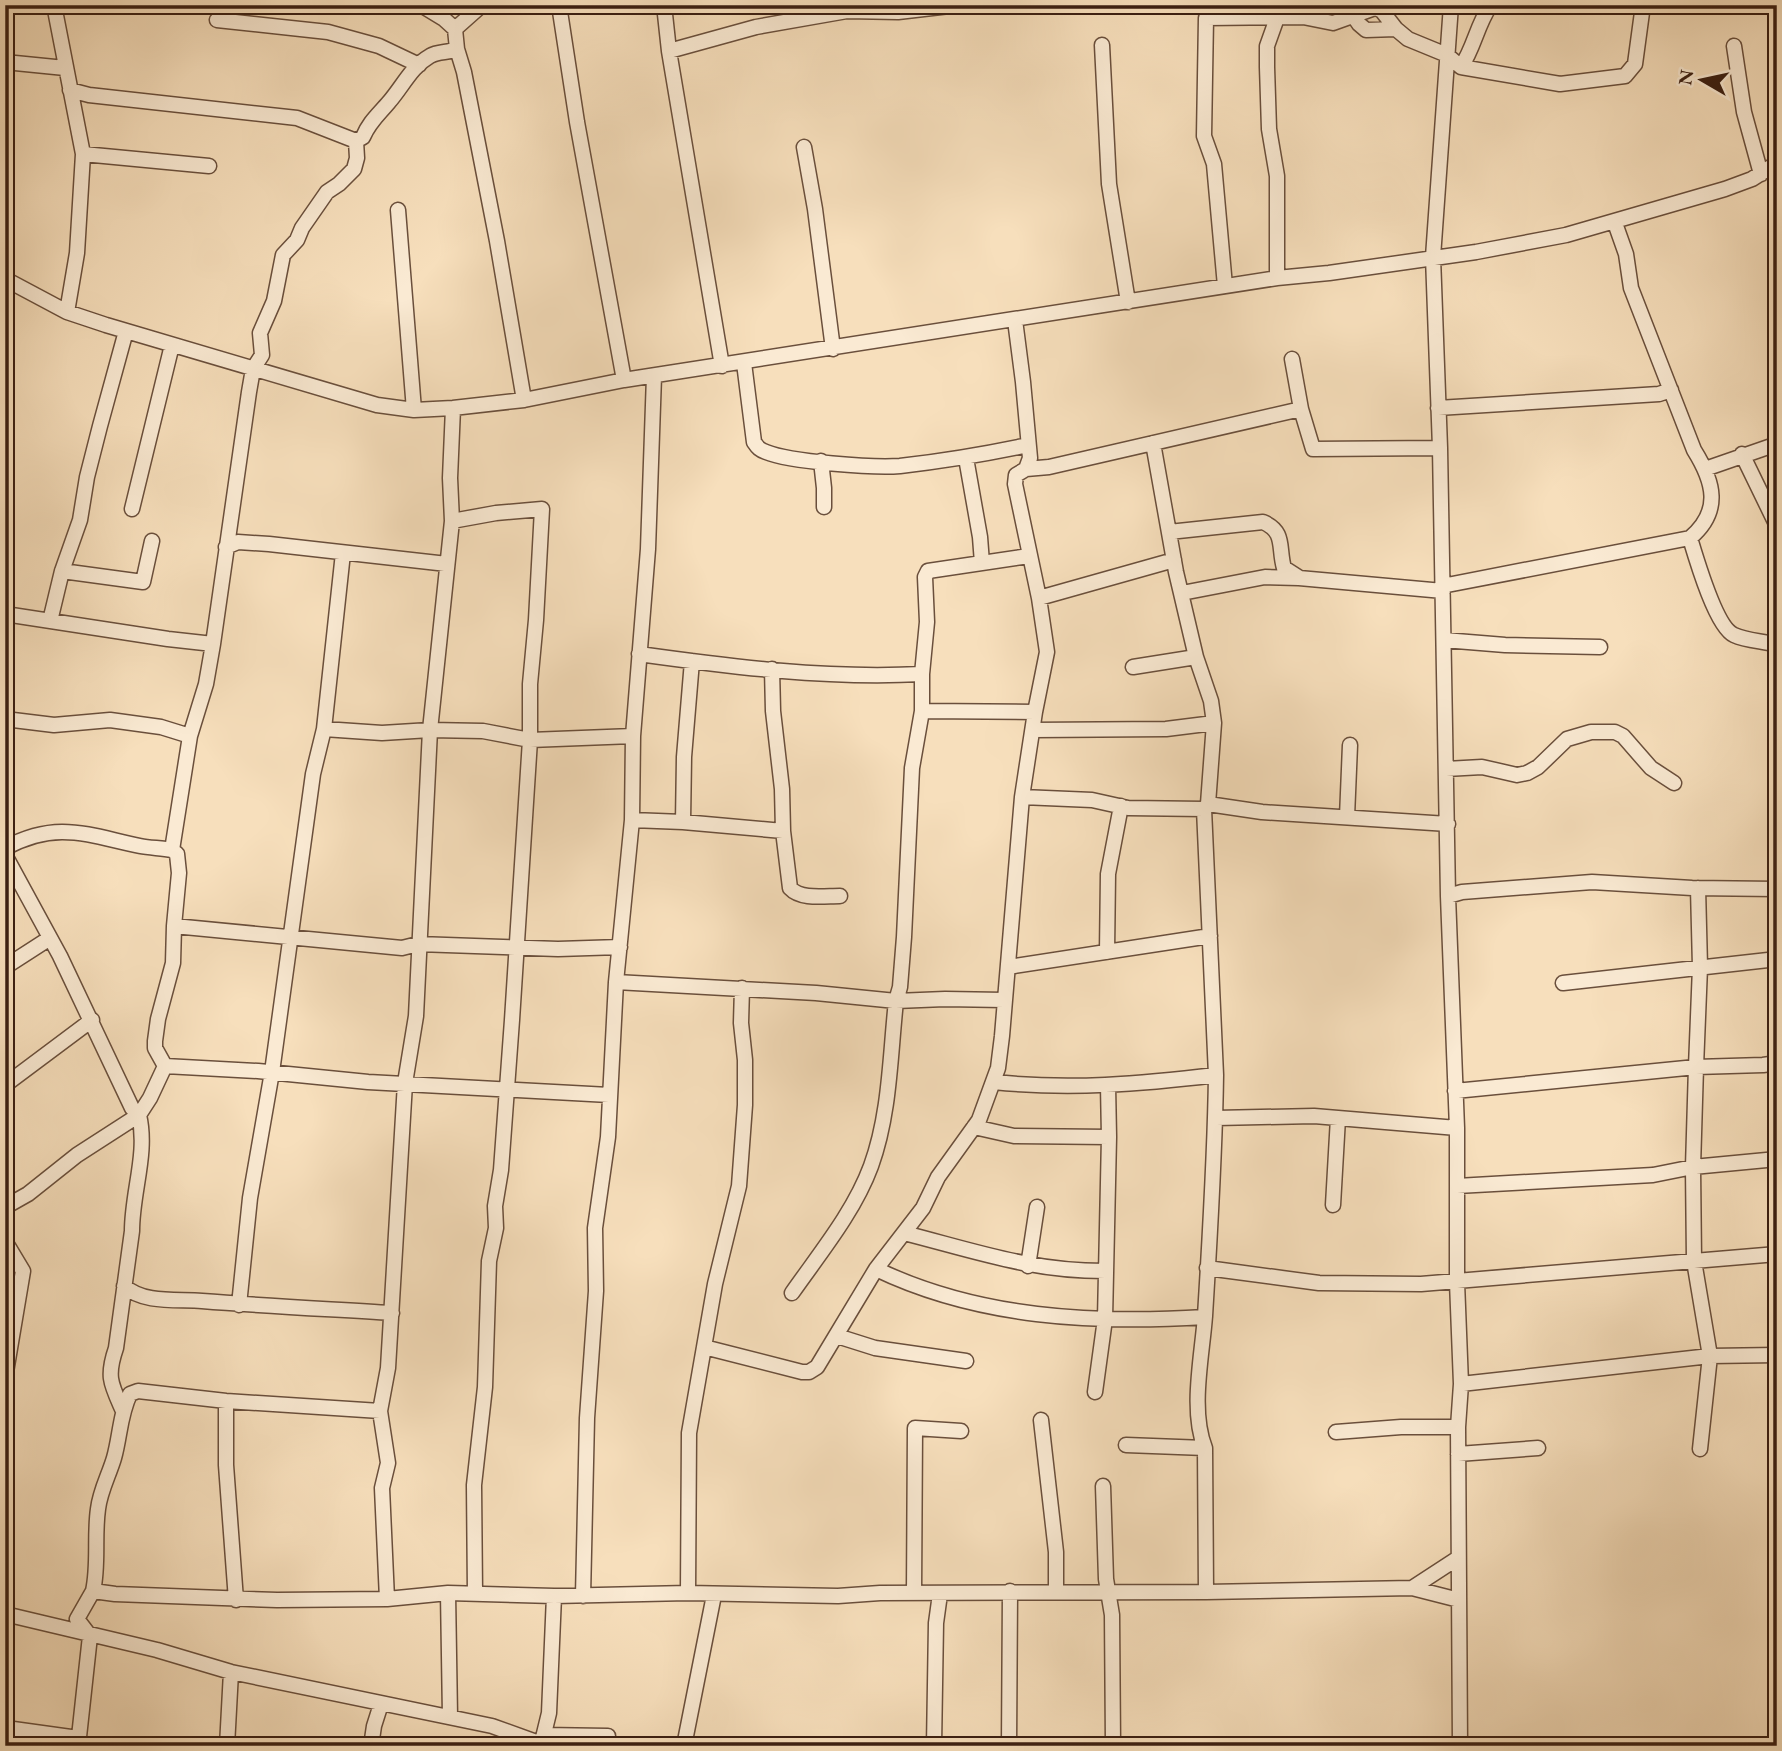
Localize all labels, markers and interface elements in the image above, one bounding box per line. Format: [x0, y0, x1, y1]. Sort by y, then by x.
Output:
north arrow [1666, 46, 1736, 116]
text: N [1672, 67, 1699, 87]

